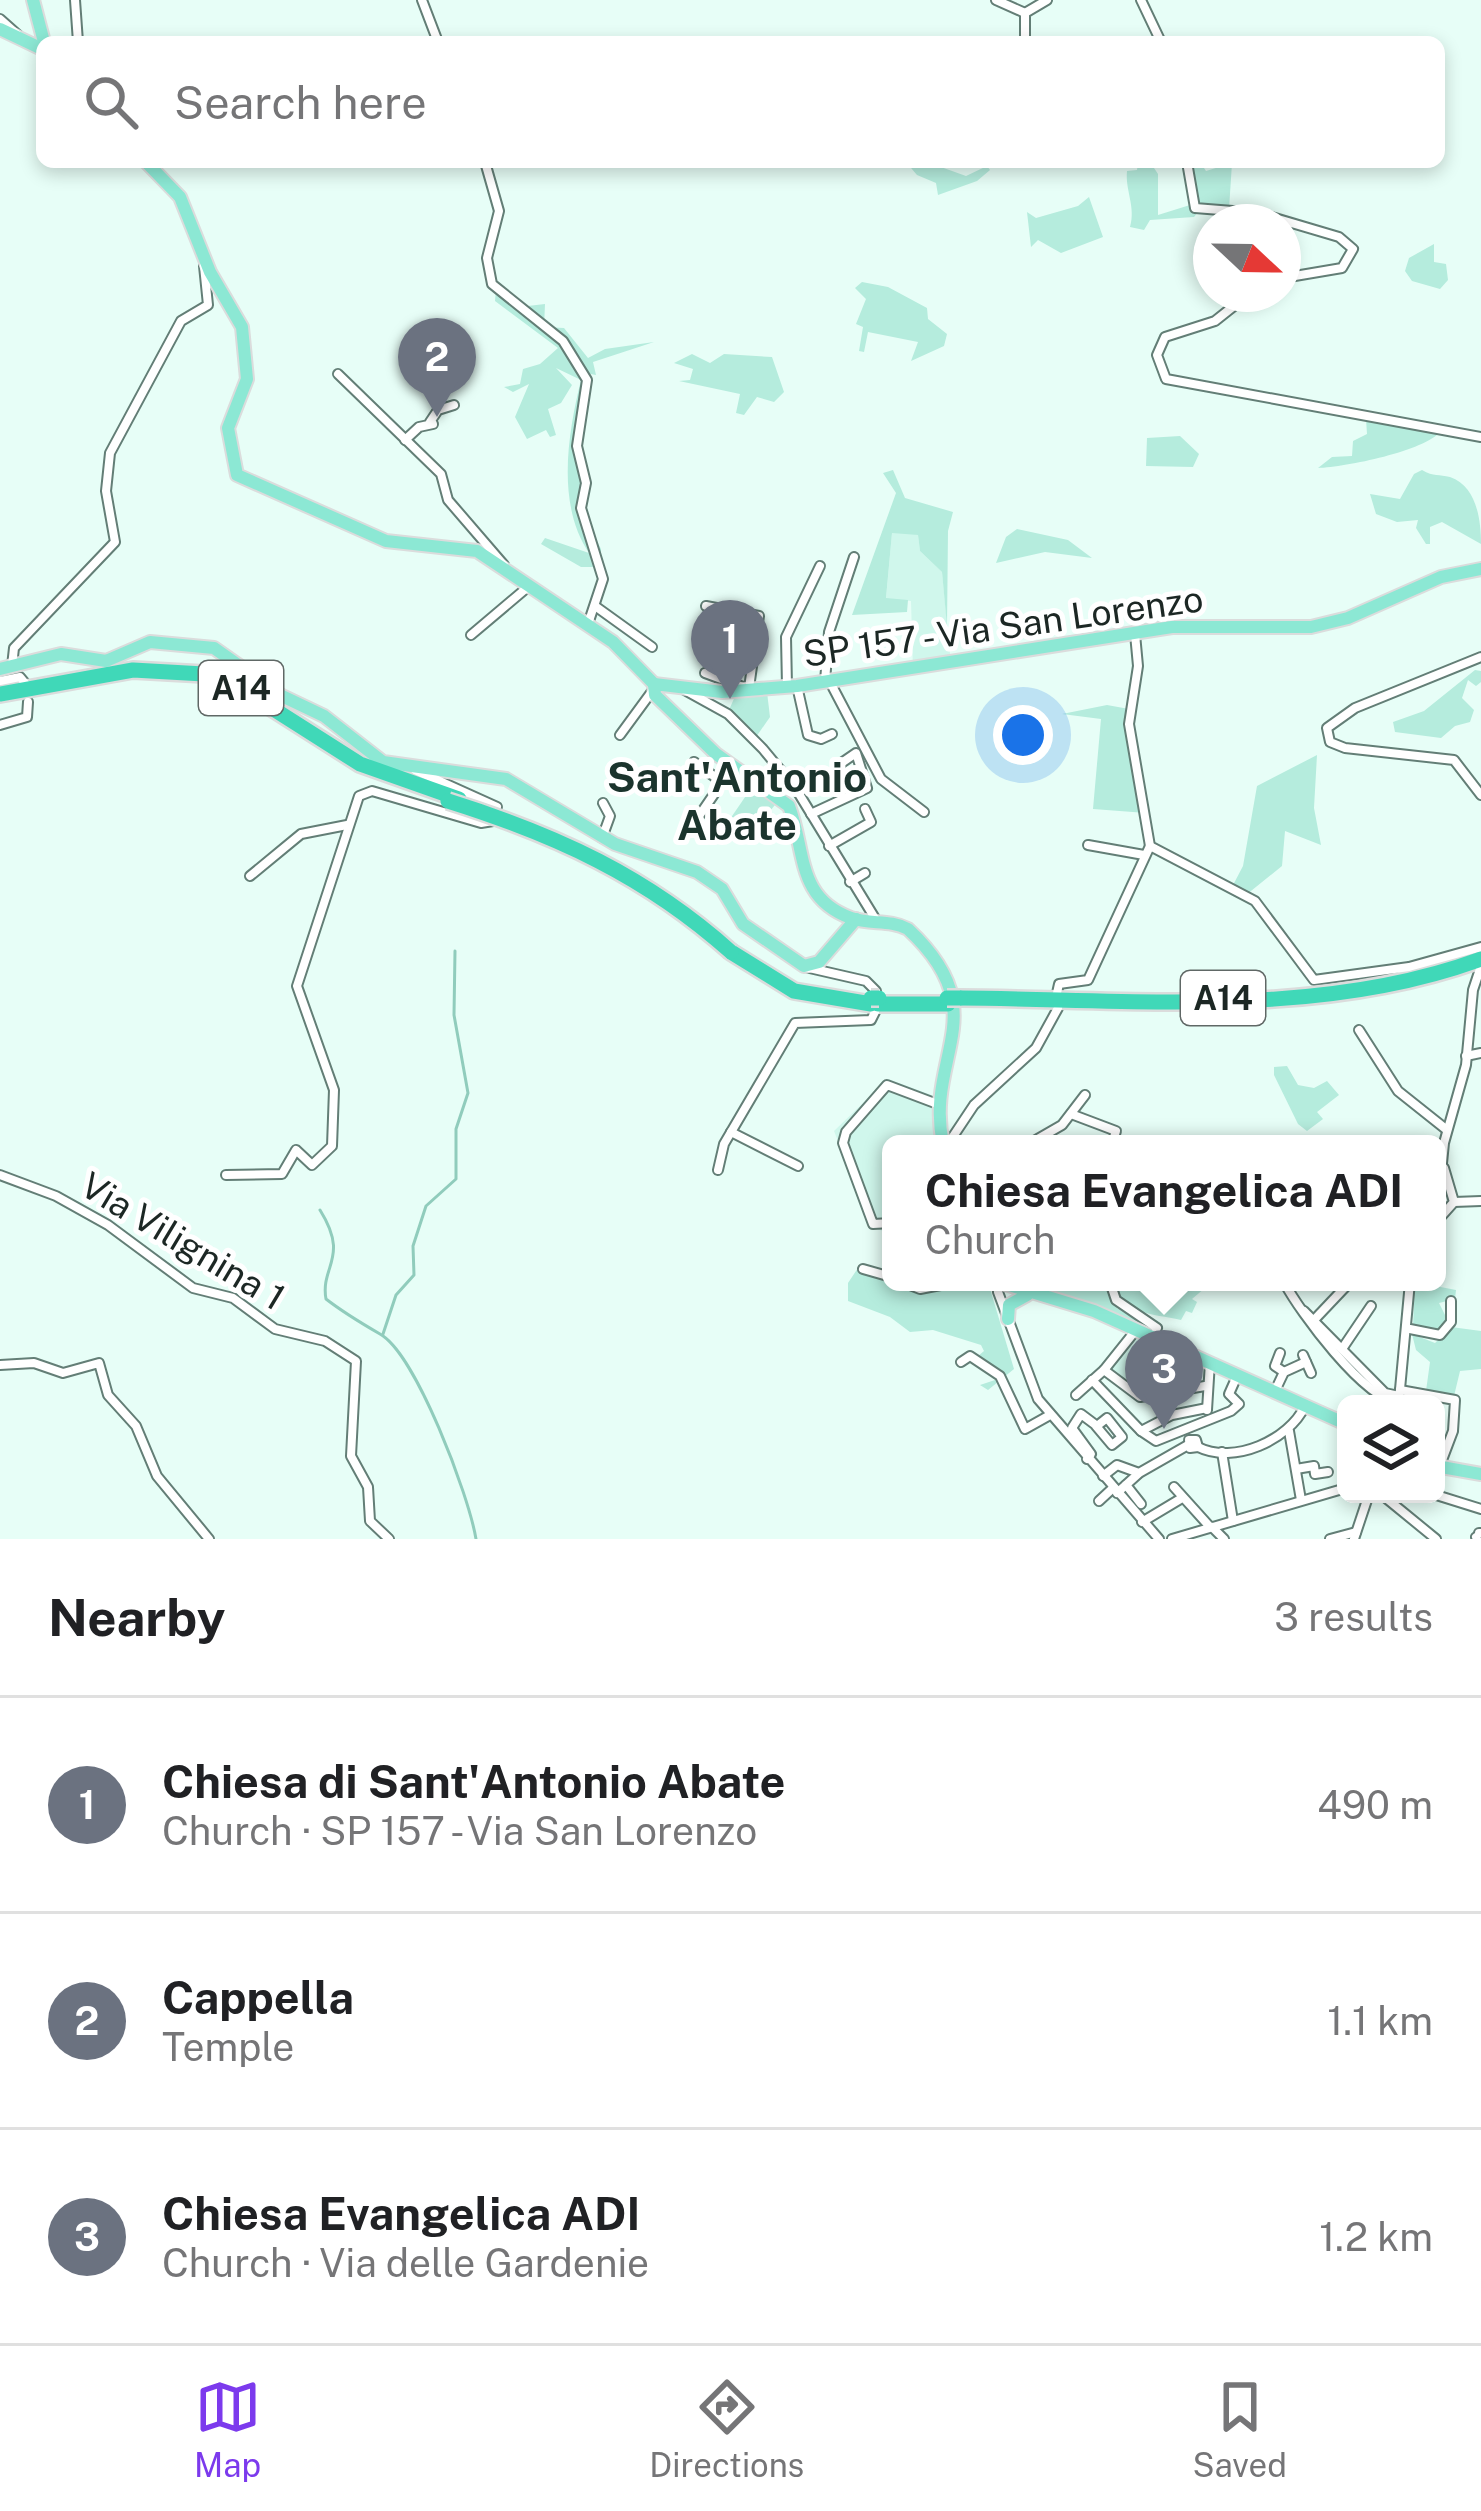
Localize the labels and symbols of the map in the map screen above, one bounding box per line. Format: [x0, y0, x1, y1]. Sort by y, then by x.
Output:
north arrow [1193, 204, 1301, 312]
pin: 2 [398, 318, 476, 417]
street label: SP 157 - Via San Lorenzo [800, 577, 1206, 675]
pin: 1 [691, 600, 769, 699]
road number: A14 [199, 661, 283, 715]
your location [993, 705, 1053, 765]
district label: Sant'Antonio Abate [607, 752, 867, 849]
road number: A14 [1181, 971, 1265, 1025]
street label: Via Vilignina 1 [74, 1164, 292, 1318]
pin: 3 [1125, 1330, 1203, 1429]

